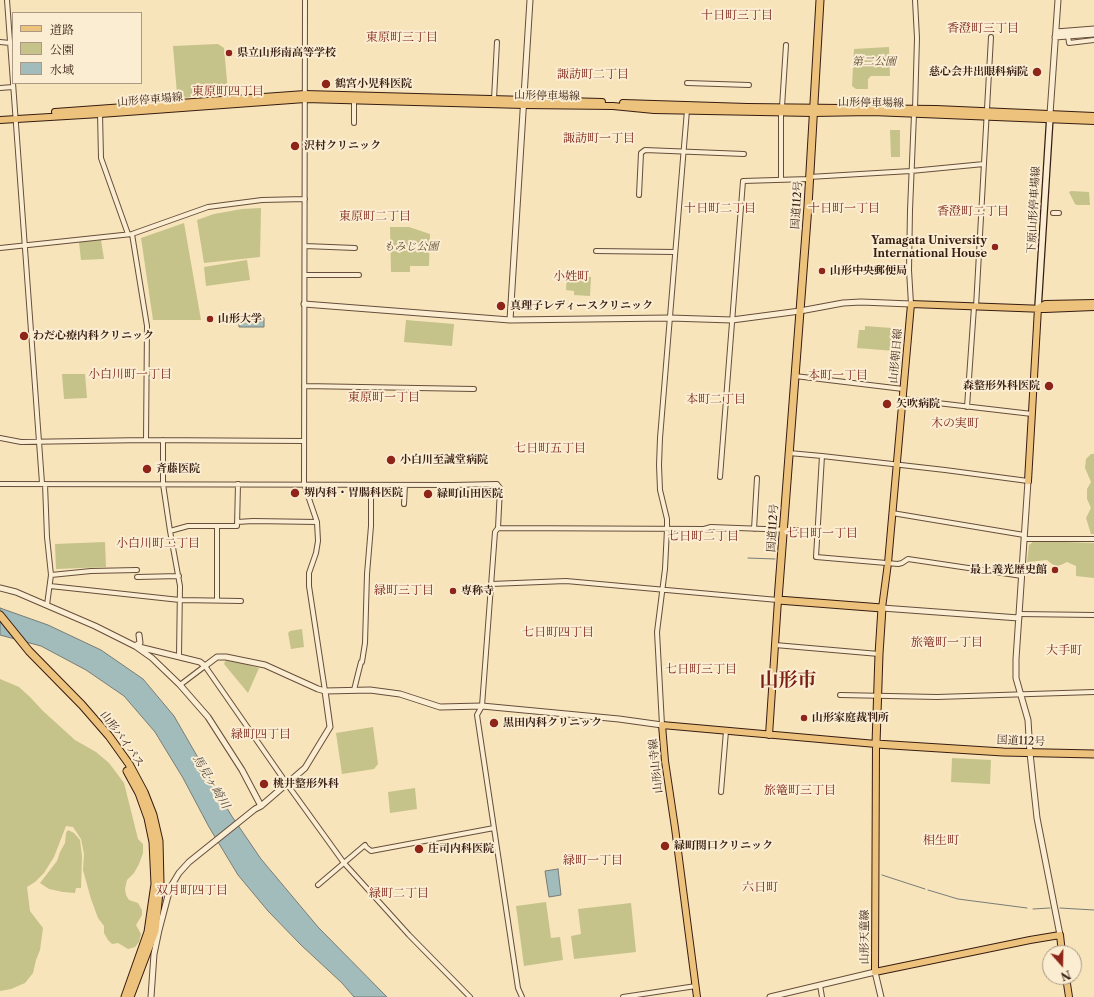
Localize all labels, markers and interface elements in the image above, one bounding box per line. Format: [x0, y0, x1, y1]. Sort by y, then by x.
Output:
district label: 十日町三丁目 [701, 9, 773, 23]
legend [12, 12, 142, 84]
text: 道路 [50, 22, 74, 37]
district label: 香澄町三丁目 [947, 22, 1019, 36]
district label: 東原町三丁目 [366, 31, 438, 45]
text: 公園 [50, 42, 74, 57]
place label: 県立山形南高等学校 [237, 46, 336, 60]
marker: 県立山形南高等学校 [224, 48, 234, 58]
park label: 第二公園 [852, 55, 896, 69]
text: 水域 [50, 62, 74, 77]
place label: 慈心会井出眼科病院 [929, 65, 1028, 79]
marker: 慈心会井出眼科病院 [1031, 66, 1043, 78]
district label: 諏訪町二丁目 [557, 68, 629, 82]
place label: 鶴宮小児科医院 [335, 77, 412, 91]
marker: 鶴宮小児科医院 [320, 78, 332, 90]
district label: 東原町四丁目 [192, 85, 264, 99]
street label: 山形停車場線 [514, 89, 580, 103]
street label: 山形停車場線 [117, 91, 183, 109]
street label: 山形停車場線 [838, 96, 904, 110]
district label: 諏訪町一丁目 [563, 132, 635, 146]
place label: 沢村クリニック [304, 139, 381, 153]
marker: 沢村クリニック [289, 140, 301, 152]
street label: 下原山形停車場線 [1025, 166, 1043, 254]
street label: 国道112号 [789, 180, 805, 230]
district label: 十日町二丁目 [684, 202, 756, 216]
district label: 十日町一丁目 [808, 202, 880, 216]
district label: 香澄町二丁目 [937, 205, 1009, 219]
district label: 東原町二丁目 [339, 210, 411, 224]
place label: Yamagata University International House [871, 234, 987, 260]
park label: もみじ公園 [384, 240, 438, 254]
marker: Yamagata University International House [990, 242, 1000, 252]
place label: 山形中央郵便局 [830, 264, 907, 278]
marker: 山形中央郵便局 [817, 266, 827, 276]
district label: 小姓町 [553, 270, 589, 284]
place label: 真理子レディースクリニック [510, 299, 653, 313]
marker: 真理子レディースクリニック [495, 300, 507, 312]
place label: 山形大学 [218, 312, 262, 326]
marker: 山形大学 [205, 314, 215, 324]
street label: 山形朝日線 [887, 328, 905, 384]
place label: わだ心療内科クリニック [33, 329, 154, 343]
marker: わだ心療内科クリニック [18, 330, 30, 342]
district label: 小白川町一丁目 [88, 368, 172, 382]
district label: 本町一丁目 [808, 369, 868, 383]
place label: 森整形外科医院 [963, 379, 1040, 393]
marker: 森整形外科医院 [1043, 380, 1055, 392]
district label: 東原町一丁目 [348, 391, 420, 405]
district label: 本町二丁目 [686, 393, 746, 407]
place label: 矢吹病院 [896, 397, 940, 411]
marker: 矢吹病院 [881, 398, 893, 410]
district label: 木の実町 [931, 417, 979, 431]
district label: 七日町五丁目 [514, 442, 586, 456]
place label: 小白川至誠堂病院 [400, 453, 488, 467]
marker: 小白川至誠堂病院 [385, 454, 397, 466]
place label: 斉藤医院 [156, 462, 200, 476]
marker: 斉藤医院 [141, 463, 153, 475]
place label: 堺内科・胃腸科医院 [304, 486, 403, 500]
marker: 堺内科・胃腸科医院 [289, 487, 301, 499]
place label: 緑町山田医院 [437, 487, 503, 501]
marker: 緑町山田医院 [422, 488, 434, 500]
street label: 国道112号 [765, 503, 781, 553]
district label: 七日町一丁目 [786, 527, 858, 541]
district label: 七日町二丁目 [667, 530, 739, 544]
district label: 小白川町二丁目 [116, 537, 200, 551]
place label: 最上義光歴史館 [970, 563, 1047, 577]
marker: 最上義光歴史館 [1050, 565, 1060, 575]
district label: 緑町三丁目 [374, 584, 434, 598]
place label: 専称寺 [461, 584, 494, 598]
marker: 専称寺 [448, 586, 458, 596]
district label: 七日町四丁目 [522, 626, 594, 640]
district label: 旅篭町一丁目 [911, 636, 983, 650]
district label: 大手町 [1046, 644, 1082, 658]
district label: 七日町三丁目 [665, 663, 737, 677]
district label: 山形市 [760, 670, 816, 692]
street label: 山形バイパス [97, 708, 147, 770]
place label: 山形家庭裁判所 [812, 711, 889, 725]
marker: 山形家庭裁判所 [799, 713, 809, 723]
place label: 黒田内科クリニック [503, 716, 602, 730]
marker: 黒田内科クリニック [488, 717, 500, 729]
district label: 緑町四丁目 [231, 728, 291, 742]
street label: 国道112号 [996, 734, 1046, 748]
street label: 山形山寺線 [647, 738, 665, 794]
water label: 馬見ヶ崎川 [189, 753, 233, 811]
place label: 桃井整形外科 [273, 777, 339, 791]
marker: 桃井整形外科 [258, 778, 270, 790]
district label: 旅篭町三丁目 [764, 784, 836, 798]
district label: 相生町 [923, 834, 959, 848]
place label: 緑町関口クリニック [674, 839, 773, 853]
marker: 緑町関口クリニック [659, 840, 671, 852]
place label: 庄司内科医院 [428, 842, 494, 856]
marker: 庄司内科医院 [413, 843, 425, 855]
district label: 緑町一丁目 [563, 854, 623, 868]
district label: 六日町 [742, 881, 778, 895]
district label: 双月町四丁目 [156, 884, 228, 898]
district label: 緑町二丁目 [369, 887, 429, 901]
street label: 山形天童線 [858, 910, 872, 964]
north arrow [1042, 945, 1082, 985]
text: N [1059, 967, 1073, 984]

